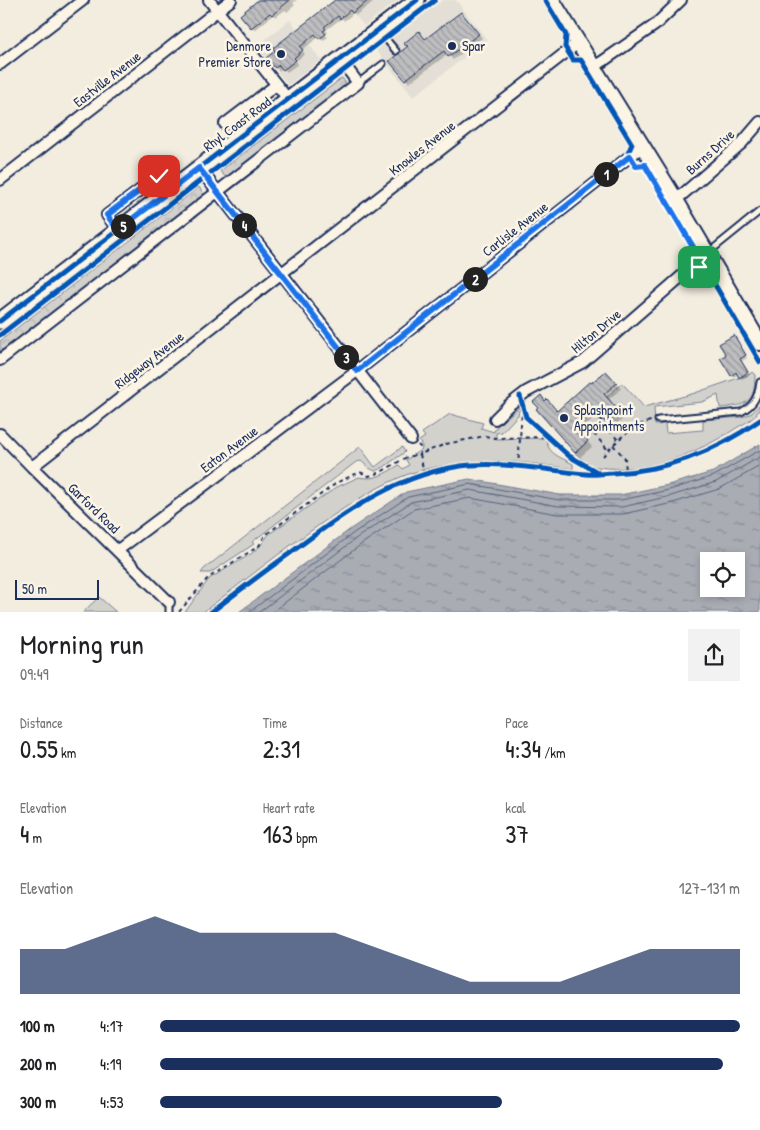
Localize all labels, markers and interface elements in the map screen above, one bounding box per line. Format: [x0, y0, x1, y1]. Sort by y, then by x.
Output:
place label: Denmore Premier Store [199, 36, 271, 71]
place label: Spar [462, 36, 486, 56]
marker: Spar [446, 40, 458, 52]
street label: Eastville Avenue [69, 46, 145, 111]
marker: Denmore Premier Store [275, 48, 287, 60]
street label: Rhyl Coast Road [199, 92, 276, 156]
street label: Knowles Avenue [385, 115, 459, 179]
street label: Burns Drive [681, 124, 738, 179]
pin [138, 155, 180, 197]
icon: check [145, 162, 173, 190]
pin: 1 [594, 162, 618, 186]
text: 1 [604, 165, 609, 184]
street label: Carlisle Avenue [478, 197, 552, 260]
pin: 4 [232, 212, 256, 238]
pin: 5 [110, 214, 136, 238]
text: 4 [242, 216, 247, 235]
text: 5 [121, 217, 126, 236]
pin [678, 246, 720, 288]
icon: arrive [685, 253, 713, 281]
pin: 2 [462, 266, 488, 292]
text: 2 [472, 270, 479, 289]
street label: Hilton Drive [567, 304, 625, 357]
street label: Ridgeway Avenue [110, 326, 188, 394]
pin: 3 [334, 344, 358, 370]
text: 3 [343, 348, 350, 367]
place label: Splashpoint Appointments [574, 400, 644, 436]
marker: Splashpoint Appointments [558, 412, 570, 424]
street label: Eaton Avenue [196, 421, 262, 476]
street label: Garford Road [64, 478, 125, 538]
map controls [700, 552, 745, 597]
button: locate [700, 552, 745, 597]
scale bar [15, 578, 99, 601]
text: 50 m [22, 579, 47, 598]
text: Morning run [20, 625, 144, 663]
button: share [688, 629, 740, 681]
text: 09:49 [20, 663, 49, 685]
text: Distance [20, 713, 63, 732]
text: Time [263, 713, 287, 732]
text: Pace [505, 713, 529, 732]
text: 0.55 [20, 732, 58, 766]
text: 2:31 [263, 732, 300, 766]
text: 4:34 [505, 732, 541, 766]
text: km [58, 743, 76, 762]
text: /km [541, 743, 566, 762]
text: Elevation [20, 798, 67, 817]
text: Heart rate [263, 798, 315, 817]
text: kcal [505, 798, 526, 817]
text: 4 [20, 817, 29, 851]
text: 163 [263, 817, 293, 851]
text: 37 [505, 817, 529, 851]
text: m [29, 828, 42, 847]
text: bpm [293, 828, 317, 847]
text: Elevation [20, 877, 73, 899]
text: 127–131 m [679, 877, 740, 899]
text: 100 m [20, 1015, 55, 1037]
text: 4:17 [100, 1015, 123, 1037]
text: 200 m [20, 1053, 56, 1075]
text: 4:19 [100, 1053, 121, 1075]
text: 300 m [20, 1091, 56, 1113]
text: 4:53 [100, 1091, 124, 1113]

